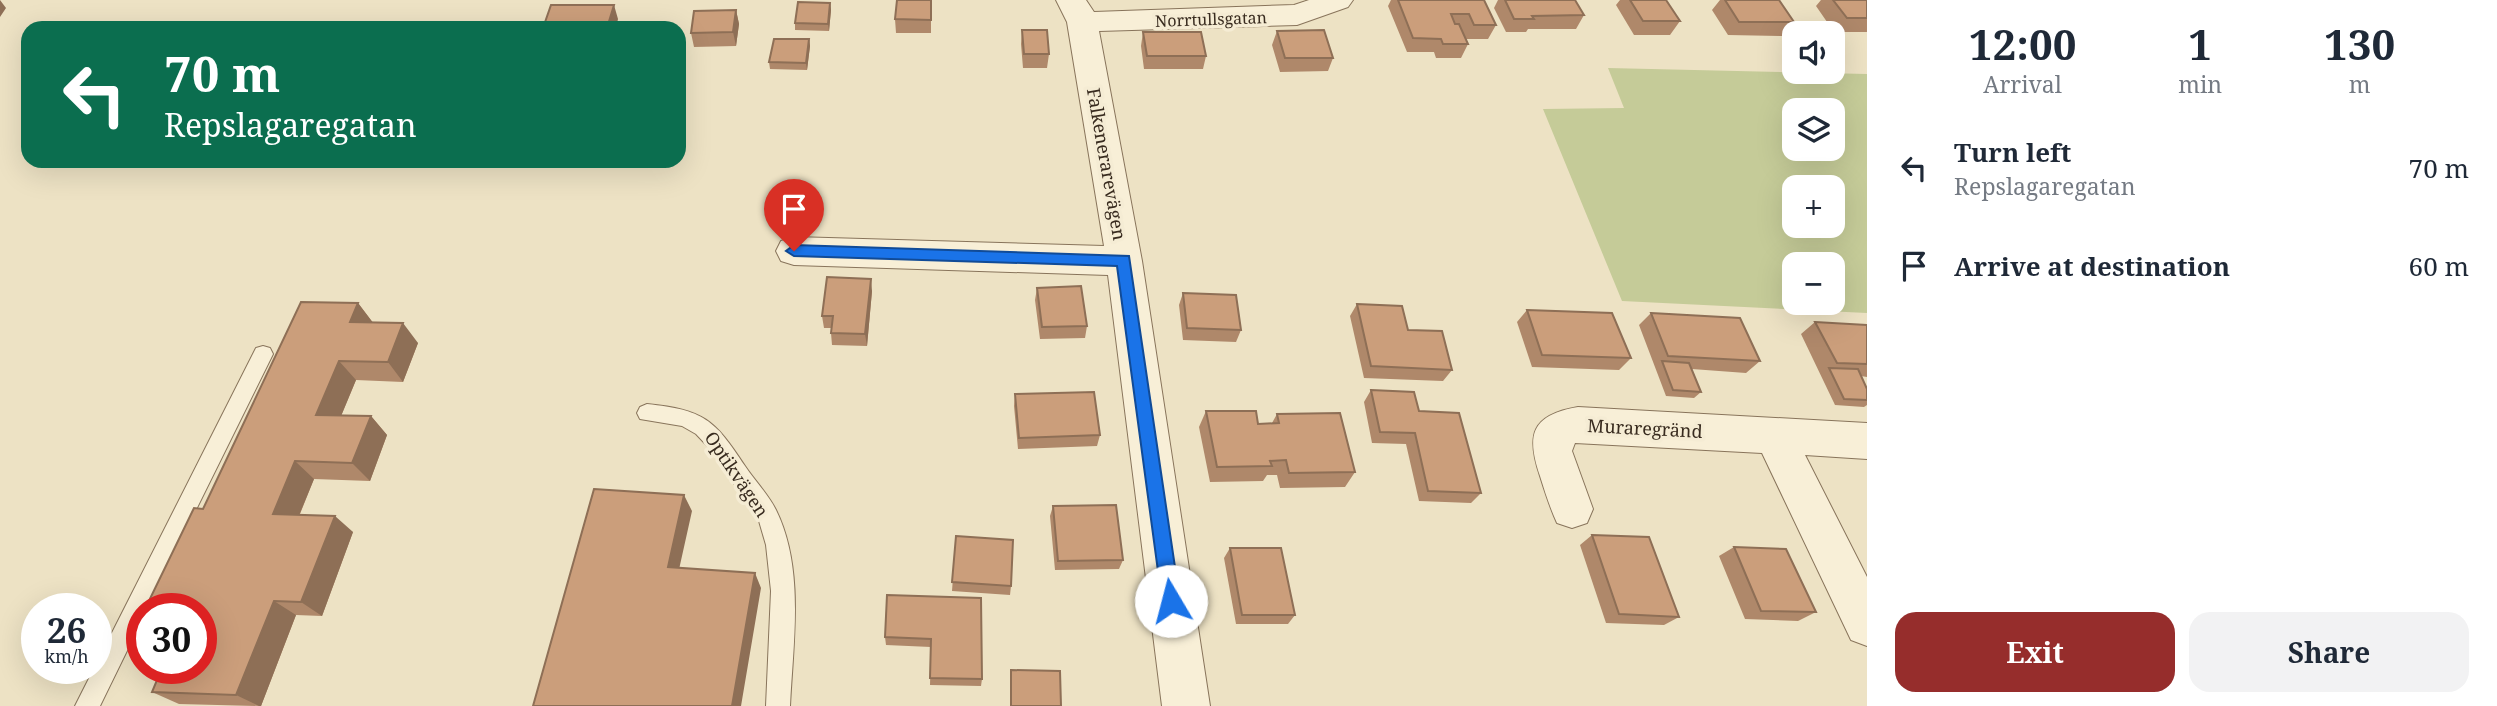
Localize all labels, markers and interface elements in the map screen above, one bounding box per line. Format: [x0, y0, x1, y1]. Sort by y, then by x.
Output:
street label: Norrtullsgatan [1155, 6, 1267, 32]
text: 12:00 [1969, 15, 2076, 72]
text: 1 [2188, 15, 2212, 72]
text: 130 [2324, 15, 2395, 72]
map controls [1782, 21, 1845, 315]
button: sound [1782, 21, 1845, 84]
text: 70 m [164, 40, 280, 106]
icon: left [49, 49, 140, 140]
text: Arrival [1983, 68, 2062, 100]
text: min [2178, 68, 2222, 100]
text: m [2349, 68, 2370, 100]
street label: Falkenerarevägen [1082, 86, 1132, 243]
button: layers [1782, 98, 1845, 161]
text: Repslagaregatan [164, 103, 417, 146]
text: Turn left [1954, 134, 2071, 170]
icon: left [1895, 149, 1933, 187]
text: 70 m [2409, 150, 2469, 186]
text: Repslagaregatan [1954, 170, 2136, 202]
button: + [1782, 175, 1845, 238]
pin [764, 179, 824, 251]
icon: arrive [775, 190, 813, 228]
icon: arrive [1895, 247, 1933, 285]
text: Arrive at destination [1954, 248, 2230, 284]
text: 60 m [2409, 248, 2469, 284]
button: − [1782, 252, 1845, 315]
street label: Muraregränd [1587, 413, 1703, 443]
street label: Optikvägen [700, 426, 775, 522]
position arrow [1134, 564, 1208, 638]
speed limit sign: 30 [126, 593, 217, 684]
text: 26 [47, 606, 86, 653]
button: Exit [1895, 612, 2175, 692]
button: Share [2189, 612, 2469, 692]
text: km/h [44, 644, 89, 668]

